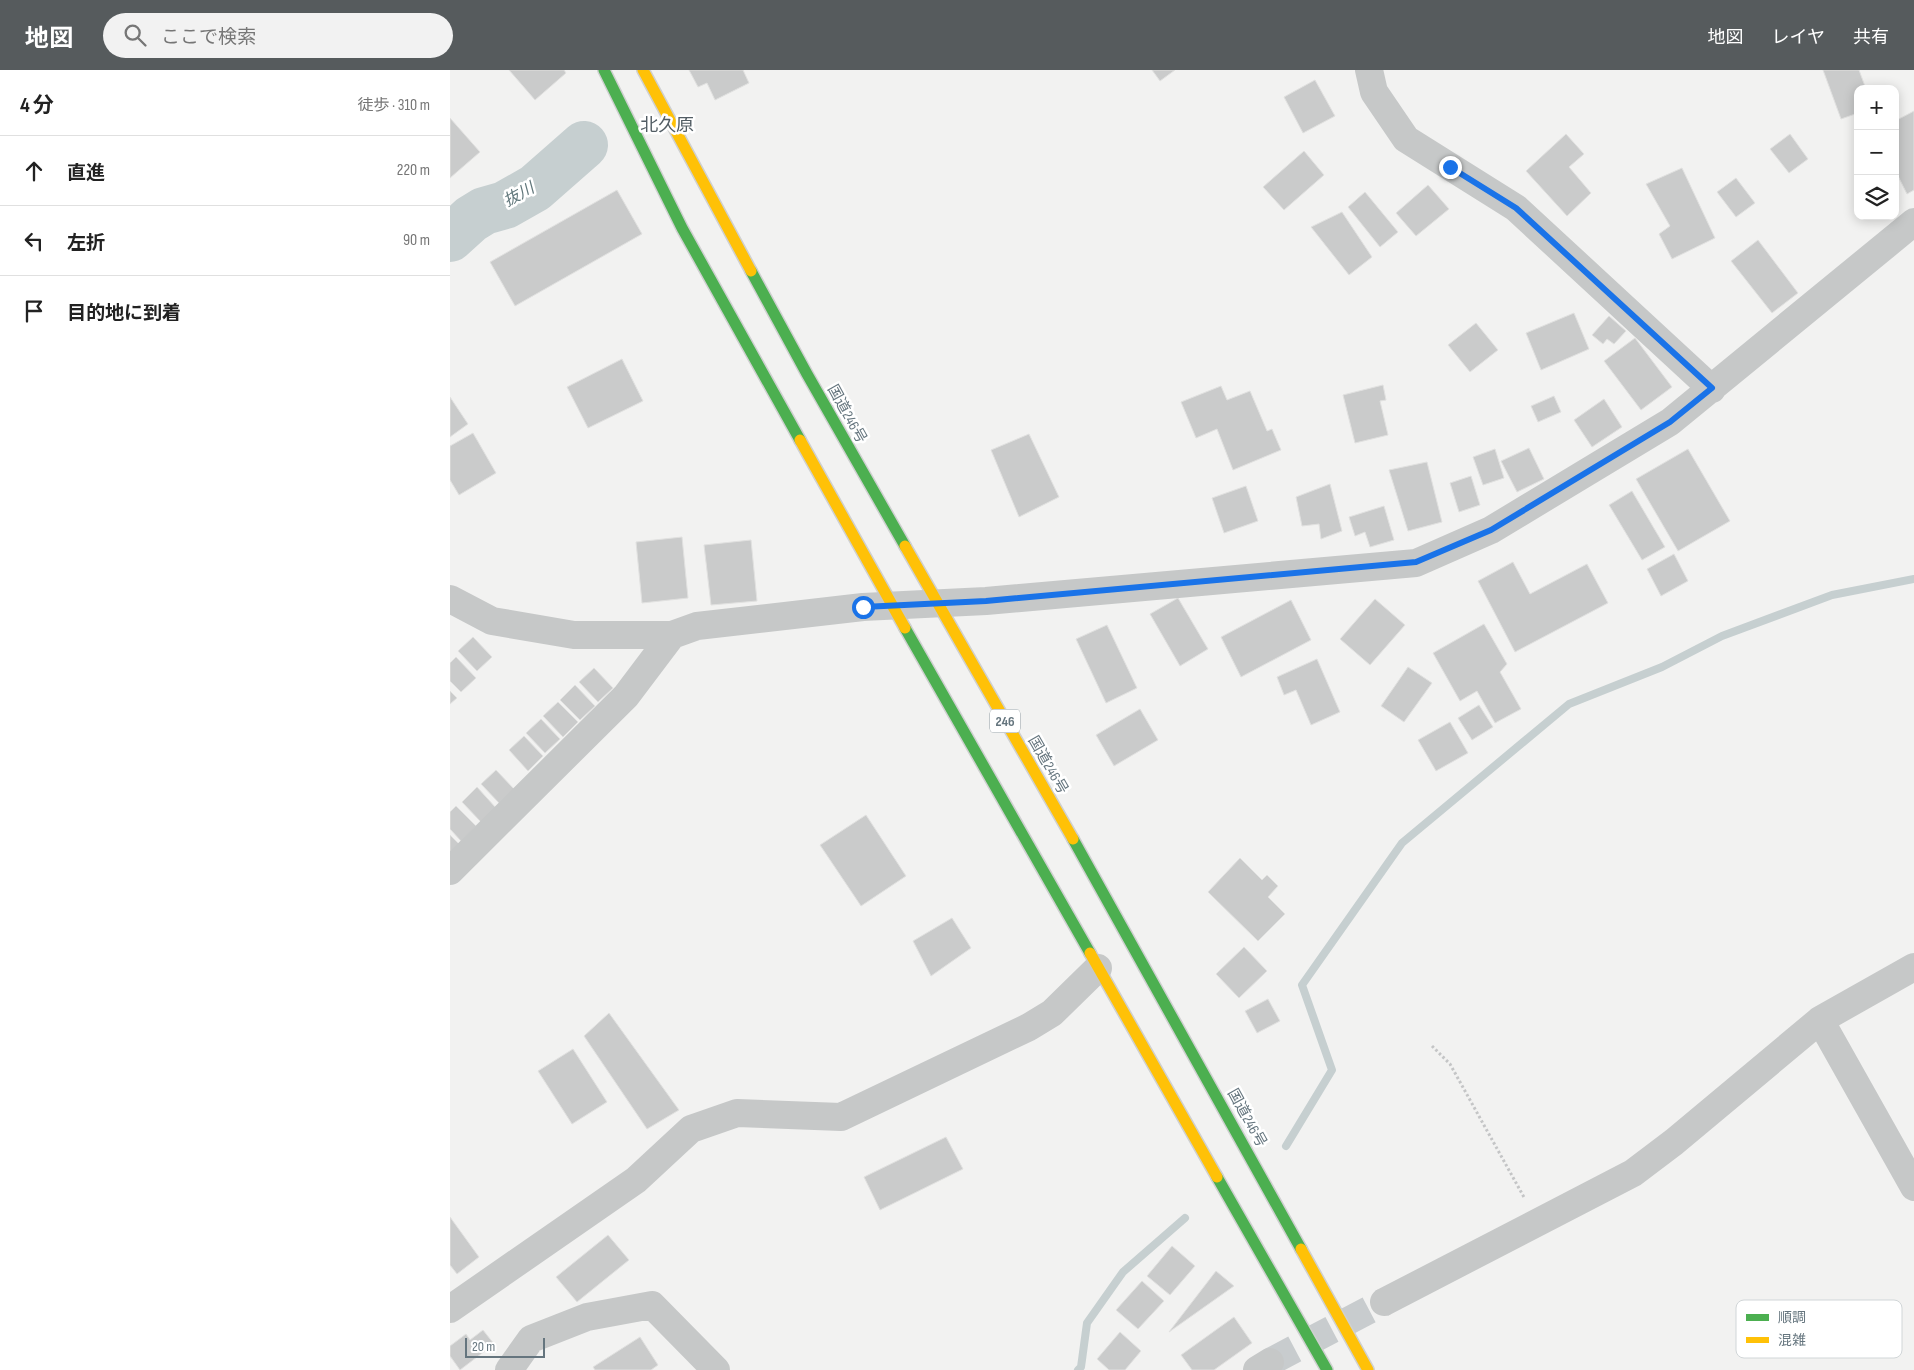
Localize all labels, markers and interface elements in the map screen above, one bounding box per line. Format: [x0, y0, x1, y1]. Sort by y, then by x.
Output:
search box [103, 13, 453, 58]
icon: search [121, 21, 149, 49]
text: 地図 [25, 24, 73, 53]
text: ここで検索 [161, 26, 256, 49]
text: 地図 [1708, 27, 1744, 48]
text: レイヤ [1772, 27, 1825, 48]
text: 共有 [1853, 27, 1889, 48]
map controls [1854, 85, 1899, 220]
button: + [1854, 85, 1899, 130]
text: 4 分 [20, 93, 54, 118]
text: 徒歩 · 310 m [357, 96, 430, 115]
district label: 北久原 [640, 115, 694, 136]
button: − [1854, 130, 1899, 175]
route end [1439, 156, 1462, 179]
icon: ahead [20, 157, 48, 185]
text: 220 m [397, 161, 430, 180]
text: 直進 [67, 162, 105, 185]
button: layers [1854, 175, 1899, 220]
water label: 抜川 [500, 178, 539, 211]
icon: left [20, 227, 48, 255]
text: 90 m [403, 231, 430, 250]
text: 左折 [67, 232, 105, 255]
icon: arrive [20, 297, 48, 325]
text: 目的地に到着 [67, 302, 181, 325]
street label: 国道246号 [823, 381, 871, 447]
route start [852, 596, 875, 619]
road number: 246 [990, 710, 1020, 732]
street label: 国道246号 [1024, 733, 1072, 797]
street label: 国道246号 [1223, 1085, 1271, 1151]
legend [1736, 1300, 1902, 1358]
text: 順調 [1778, 1309, 1806, 1326]
text: 混雑 [1778, 1332, 1806, 1349]
scale bar [465, 1335, 545, 1358]
text: 20 m [472, 1338, 495, 1355]

